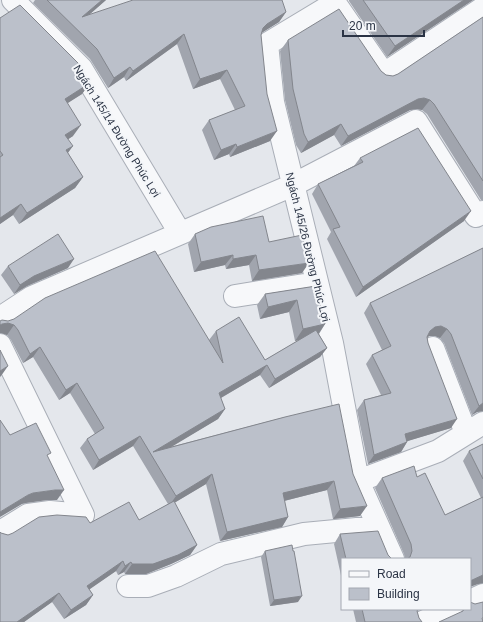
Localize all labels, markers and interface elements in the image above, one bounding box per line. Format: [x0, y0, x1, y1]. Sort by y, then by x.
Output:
scale bar [343, 12, 424, 38]
text: 20 m [349, 19, 376, 33]
street label: Ngách 145/14 Đường Phúc Lợi [71, 63, 163, 199]
street label: Ngách 145/26 Đường Phúc Lợi [284, 171, 332, 323]
legend [341, 558, 471, 610]
text: Road [377, 567, 406, 581]
text: Building [377, 587, 420, 601]

